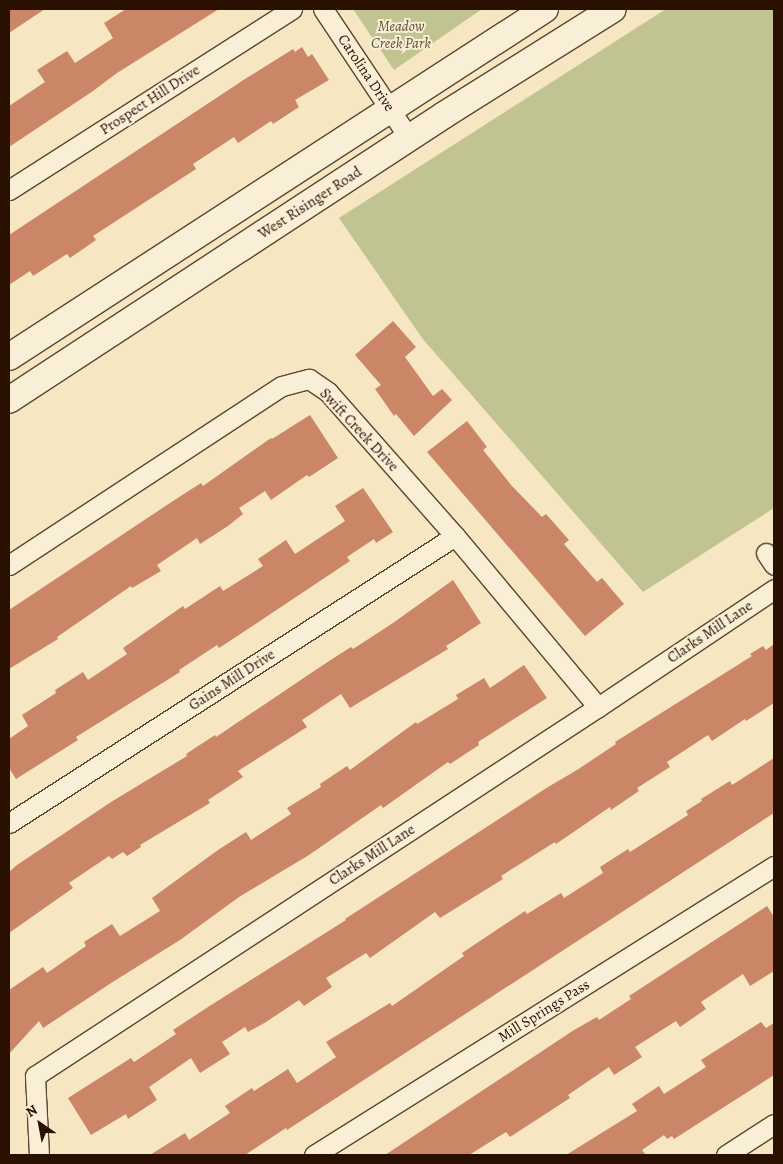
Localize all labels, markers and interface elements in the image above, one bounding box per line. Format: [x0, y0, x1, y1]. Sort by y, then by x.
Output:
park label: Meadow Creek Park [371, 17, 431, 52]
street label: Carolina Drive [334, 31, 398, 115]
street label: Prospect Hill Drive [97, 61, 203, 139]
street label: West Risinger Road [255, 163, 365, 243]
street label: Swift Creek Drive [316, 385, 402, 475]
street label: Clarks Mill Lane [664, 597, 756, 667]
street label: Gains Mill Drive [186, 645, 278, 715]
street label: Clarks Mill Lane [326, 821, 418, 889]
street label: Mill Springs Pass [495, 976, 593, 1046]
north arrow [15, 1099, 65, 1149]
text: N [22, 1100, 41, 1122]

